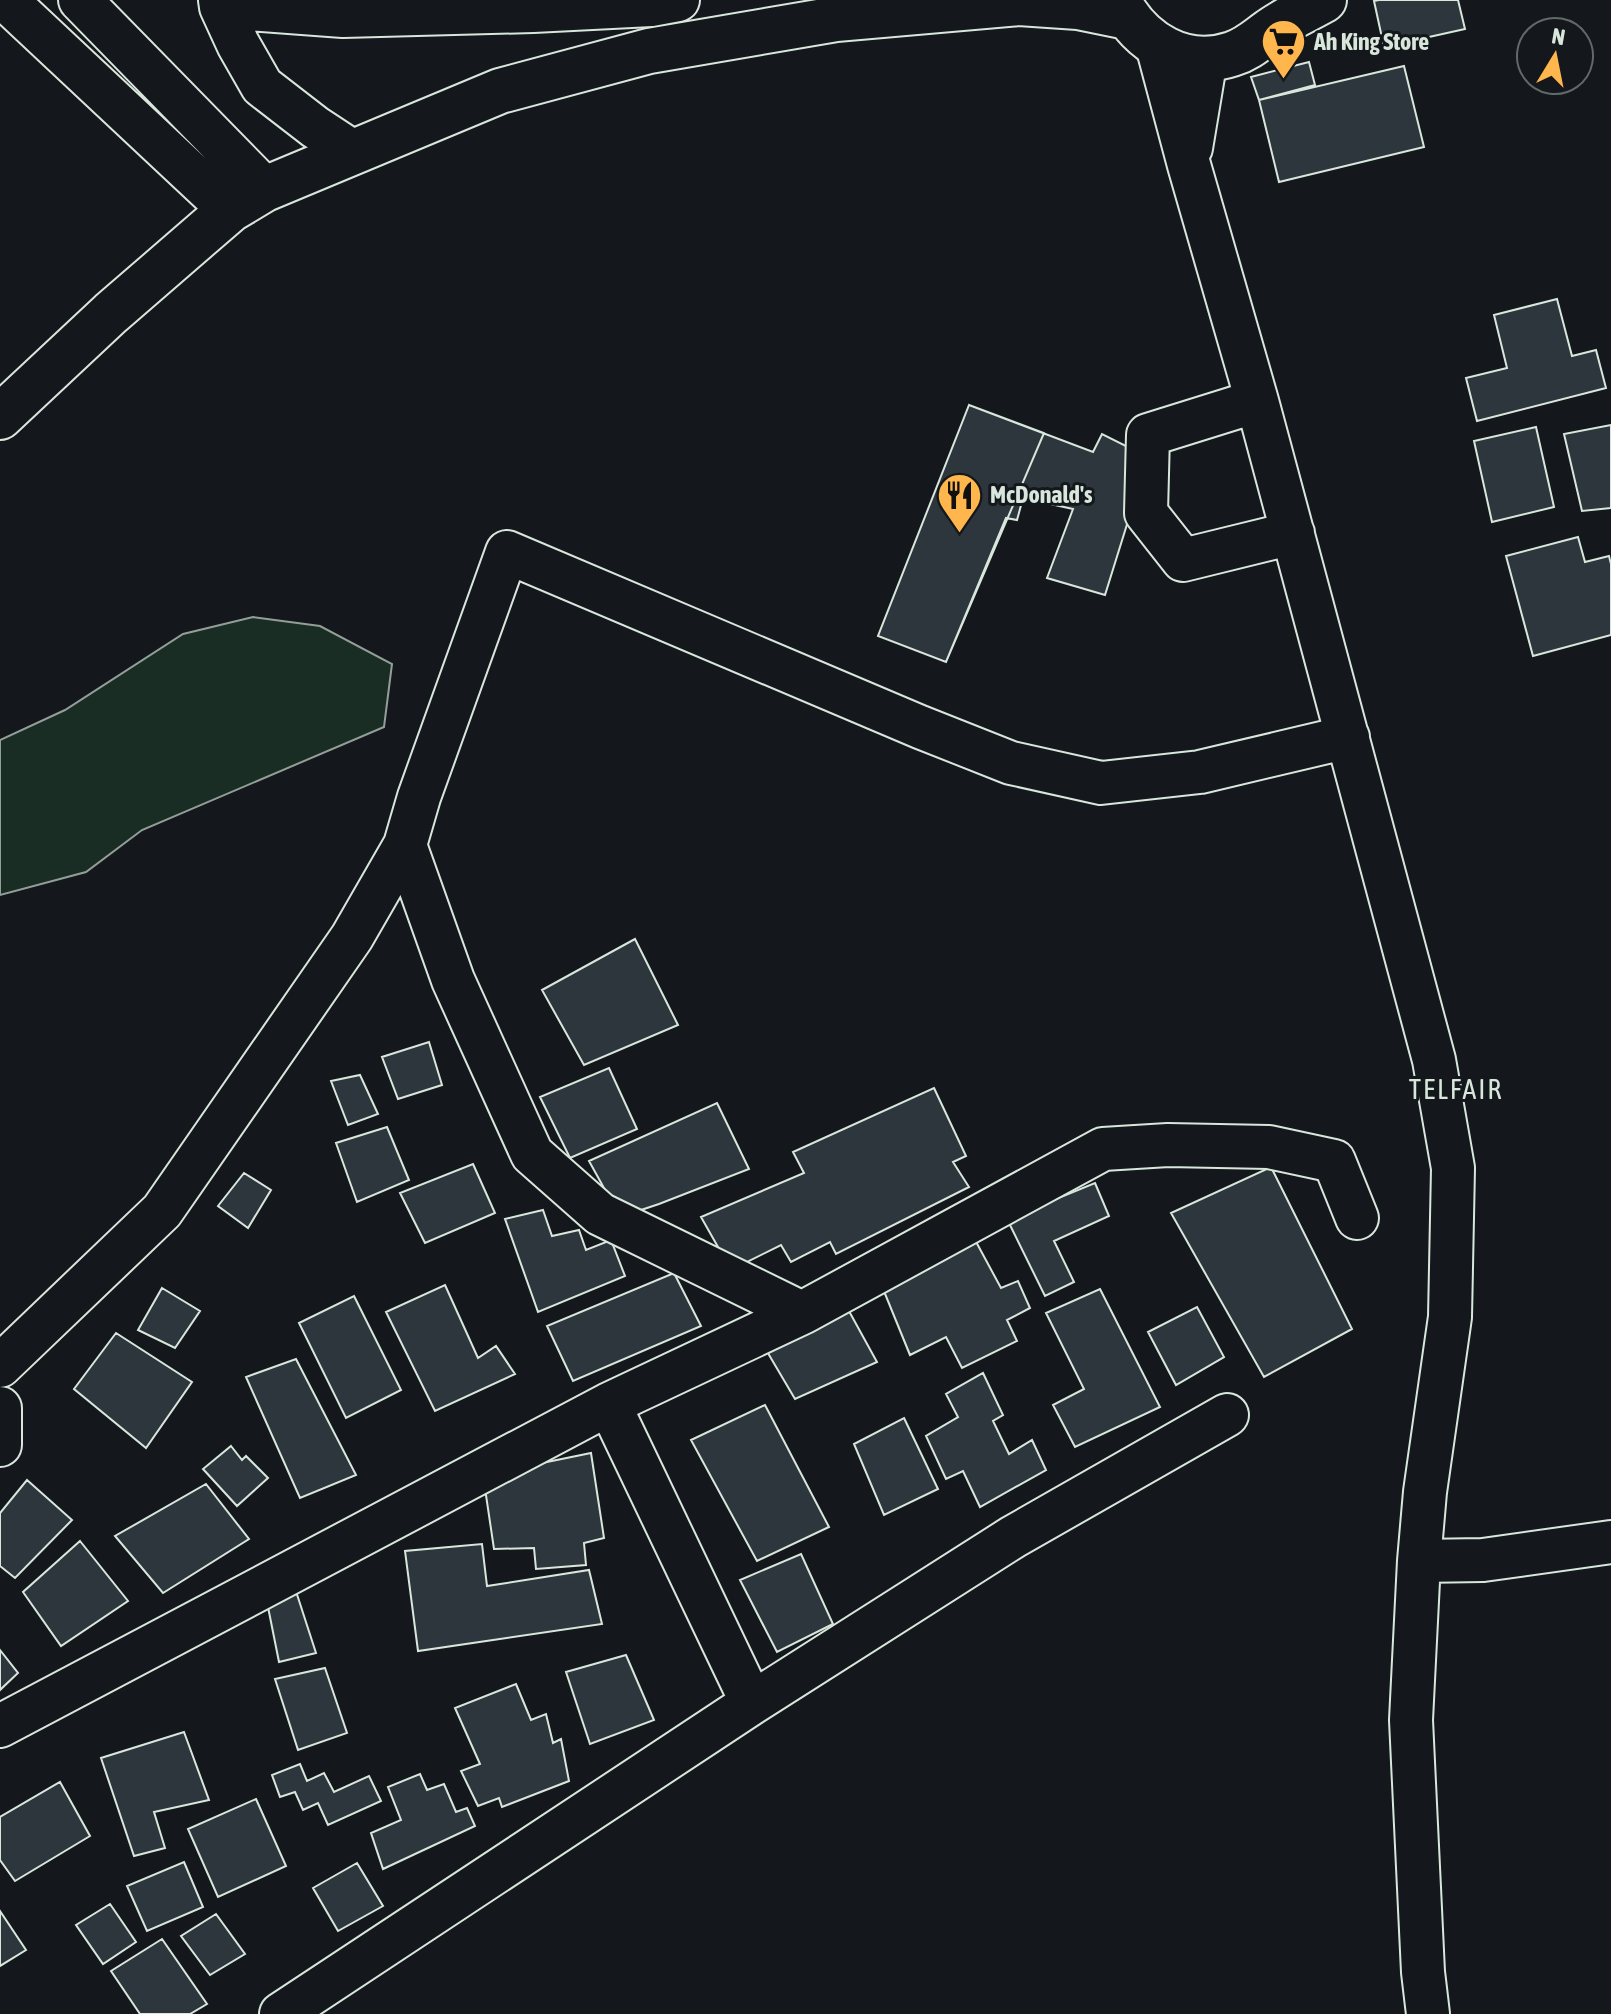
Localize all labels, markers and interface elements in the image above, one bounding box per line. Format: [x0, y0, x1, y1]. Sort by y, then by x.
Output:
north arrow [1515, 16, 1595, 96]
supermarket icon: Ah King Store [1259, 18, 1307, 81]
text: N [1550, 22, 1567, 50]
place label: Ah King Store [1313, 28, 1429, 55]
restaurant icon: McDonald's [935, 471, 983, 534]
place label: McDonald's [990, 481, 1093, 508]
district label: TELFAIR [1409, 1073, 1503, 1105]

